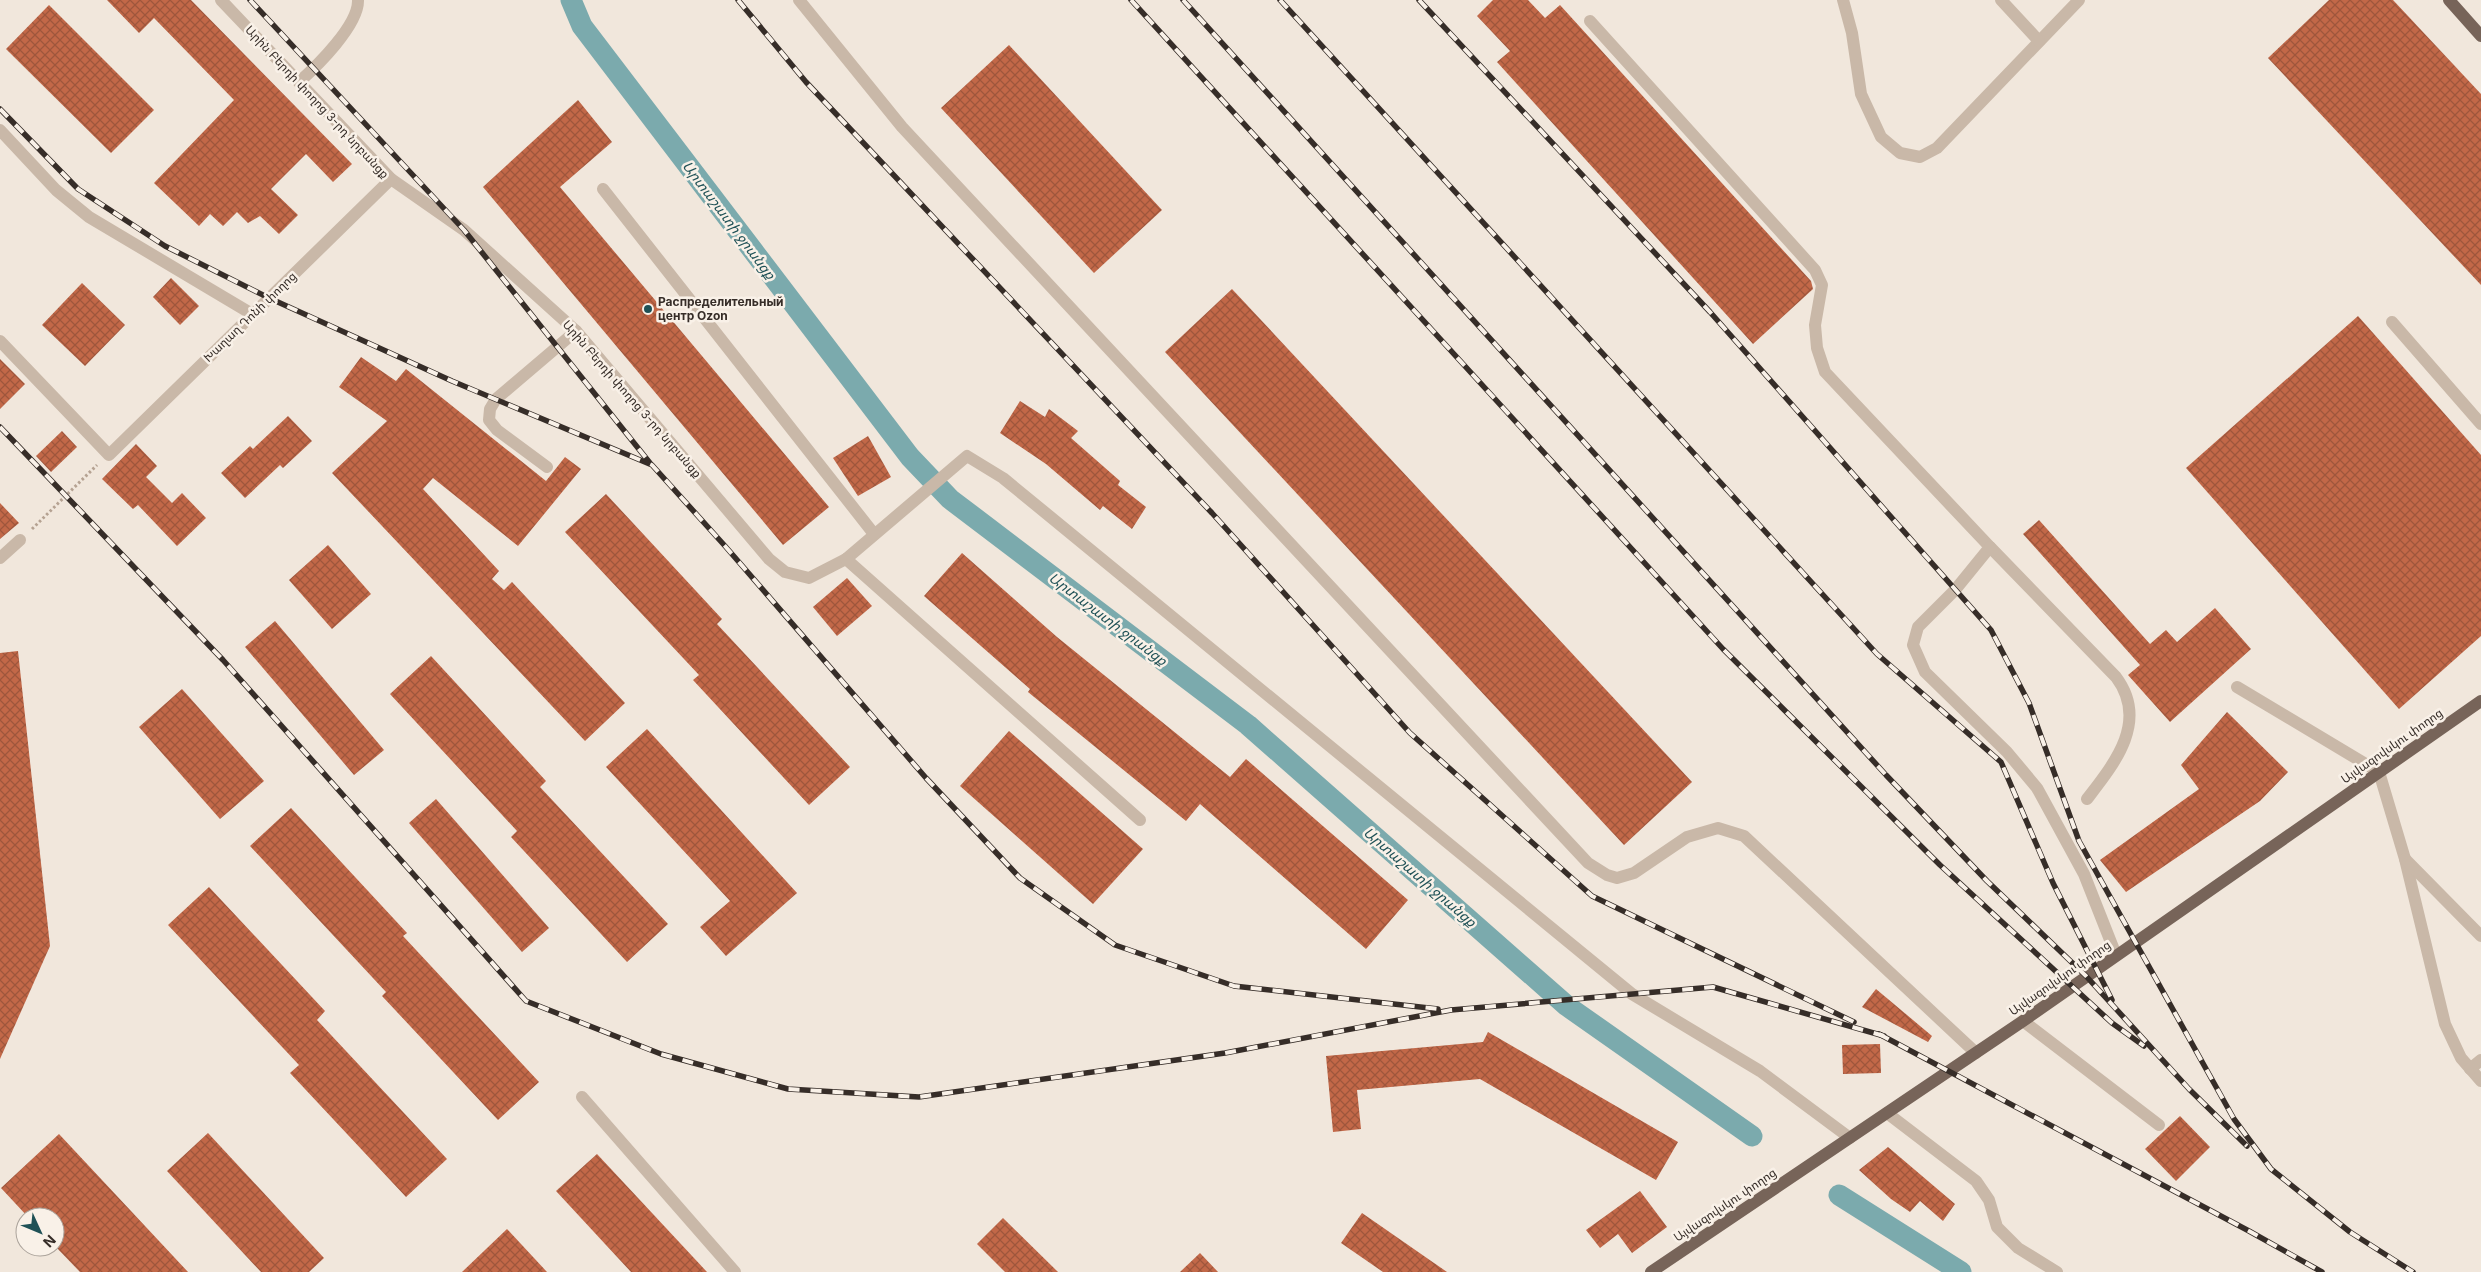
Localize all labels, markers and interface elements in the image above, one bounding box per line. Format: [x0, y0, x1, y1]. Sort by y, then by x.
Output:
street label: Արին Բերդի փողոց 3-րդ նրբանցք [242, 22, 392, 181]
water label: Արտաշատի ջրանցք [679, 157, 780, 283]
street label: Խաղաղ Դոնի փողոց [200, 268, 299, 365]
place label: Распределительный центр Ozon [658, 294, 784, 323]
marker: Распределительный центр Ozon [642, 303, 654, 315]
street label: Արին Բերդի փողոց 3-րդ նրբանցք [560, 317, 705, 481]
water label: Արտաշատի ջրանցք [1045, 569, 1171, 670]
street label: Այվազովսկու փողոց [2338, 705, 2445, 786]
water label: Արտաշատի ջրանցք [1360, 823, 1481, 931]
street label: Այվազովսկու փողոց [2006, 937, 2113, 1018]
street label: Այվազովսկու փողոց [1670, 1165, 1779, 1245]
north arrow [15, 1207, 65, 1257]
text: N [40, 1232, 60, 1251]

